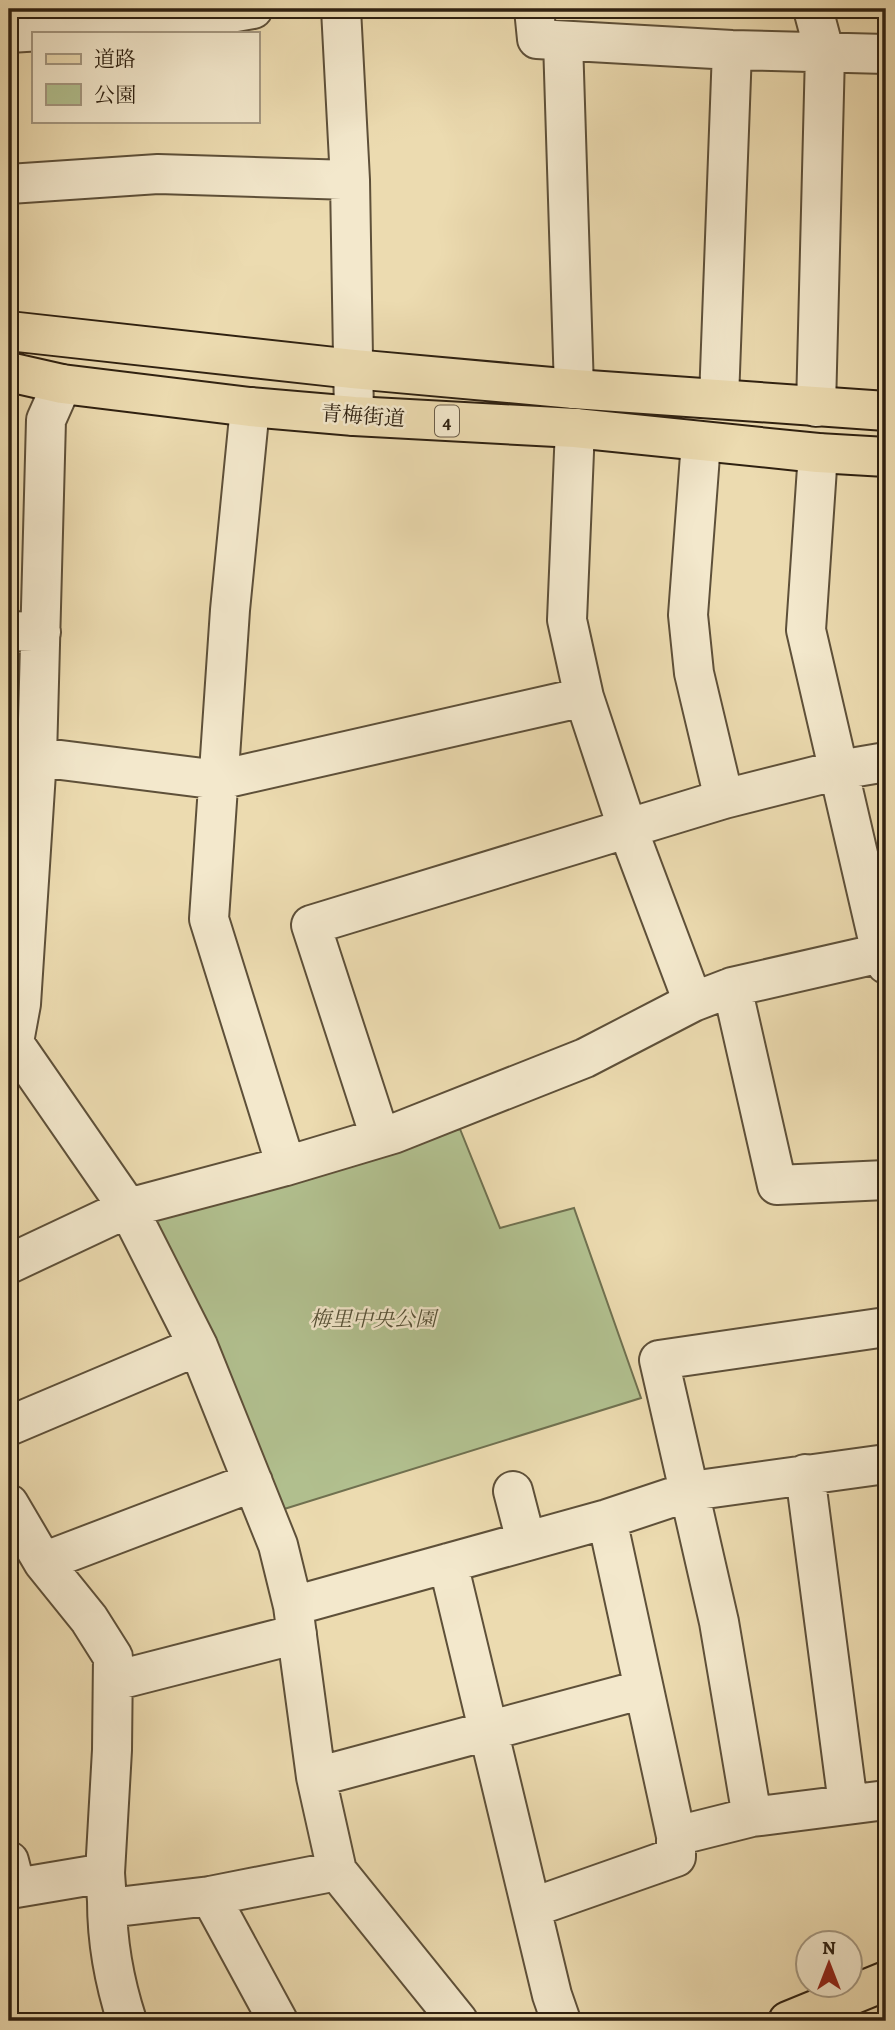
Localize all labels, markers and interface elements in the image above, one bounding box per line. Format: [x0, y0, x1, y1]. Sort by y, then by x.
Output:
legend [32, 32, 259, 122]
text: 道路 [94, 45, 136, 73]
text: 公園 [94, 81, 136, 109]
street label: 青梅街道 [320, 399, 406, 433]
road number: 4 [435, 406, 459, 436]
park label: 梅里中央公園 [310, 1305, 439, 1333]
north arrow [794, 1928, 864, 1998]
text: N [822, 1935, 836, 1961]

